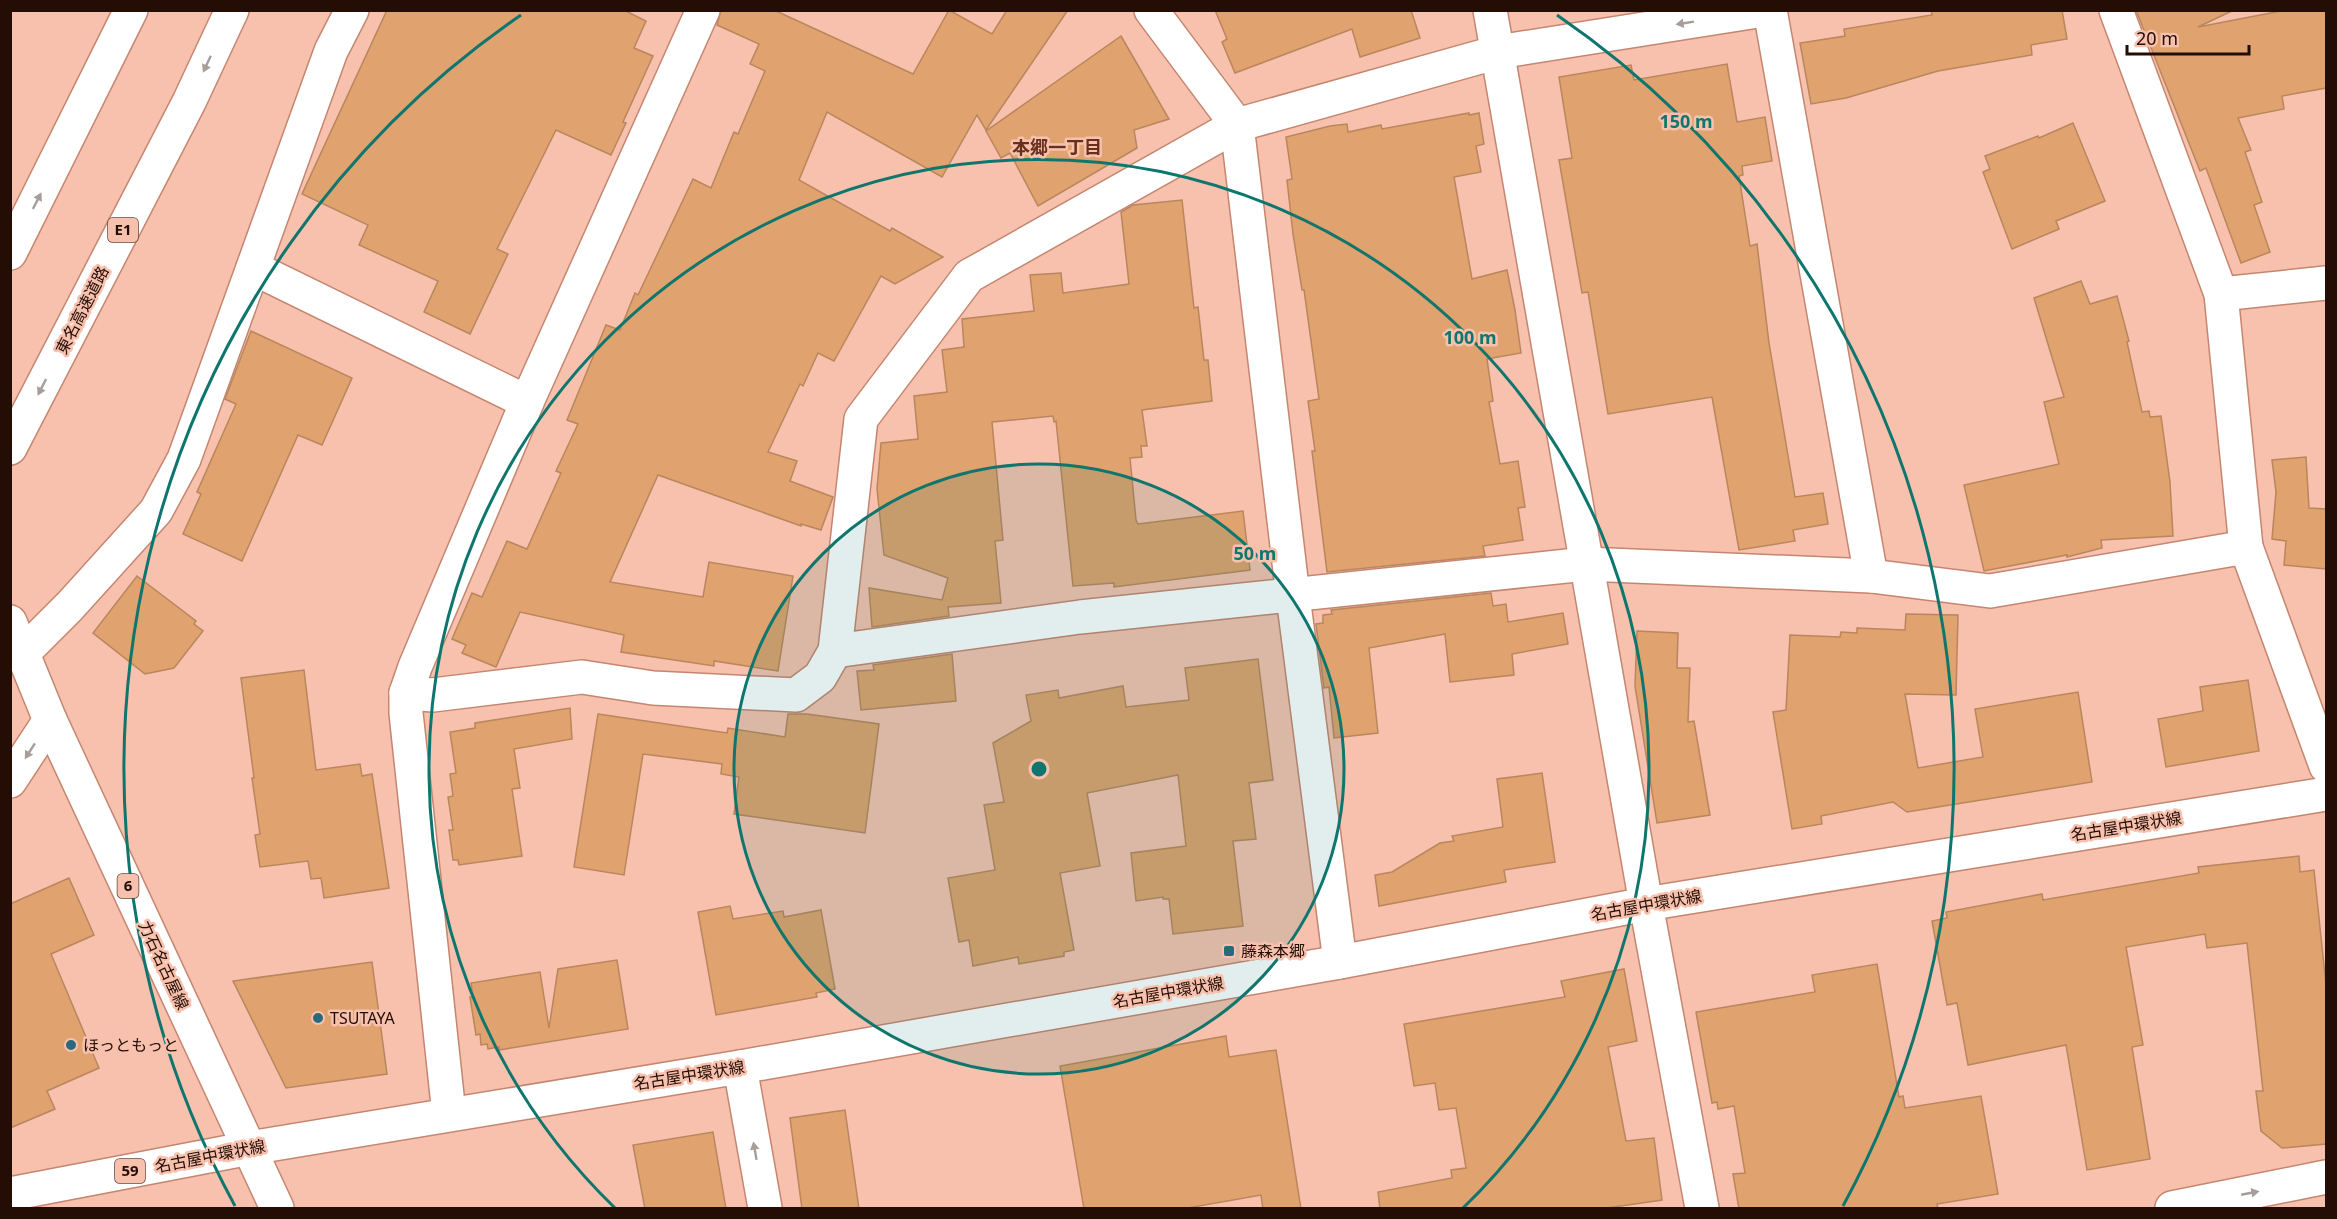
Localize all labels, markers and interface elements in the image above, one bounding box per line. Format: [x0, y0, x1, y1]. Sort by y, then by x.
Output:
one-way arrow [1676, 18, 1695, 27]
scale bar [2127, 18, 2248, 56]
text: 20 m [2136, 26, 2178, 50]
one-way arrow [202, 55, 212, 73]
text: 150 m [1659, 109, 1713, 133]
district label: 本郷一丁目 [1012, 135, 1102, 159]
one-way arrow [32, 192, 41, 209]
road number: E1 [108, 218, 138, 242]
street label: 東名高速道路 [50, 262, 114, 358]
text: 100 m [1443, 325, 1497, 349]
one-way arrow [37, 379, 47, 396]
text: 50 m [1234, 541, 1276, 565]
one-way arrow [25, 743, 36, 759]
centre of rings [1029, 759, 1049, 779]
street label: 名古屋中環状線 [2069, 806, 2183, 846]
road number: 6 [118, 874, 138, 898]
street label: 名古屋中環状線 [1589, 884, 1703, 926]
street label: 力石名古屋線 [134, 917, 194, 1013]
place label: 藤森本郷 [1241, 940, 1305, 962]
marker: 藤森本郷 [1222, 944, 1236, 958]
street label: 名古屋中環状線 [1111, 971, 1225, 1013]
place label: TSUTAYA [330, 1007, 396, 1029]
marker: TSUTAYA [311, 1011, 325, 1025]
place label: ほっともっと [83, 1034, 179, 1056]
marker: ほっともっと [64, 1038, 78, 1052]
street label: 名古屋中環状線 [632, 1055, 746, 1095]
street label: 名古屋中環状線 [153, 1135, 267, 1177]
one-way arrow [750, 1141, 759, 1160]
road number: 59 [115, 1159, 145, 1183]
one-way arrow [2240, 1188, 2259, 1197]

